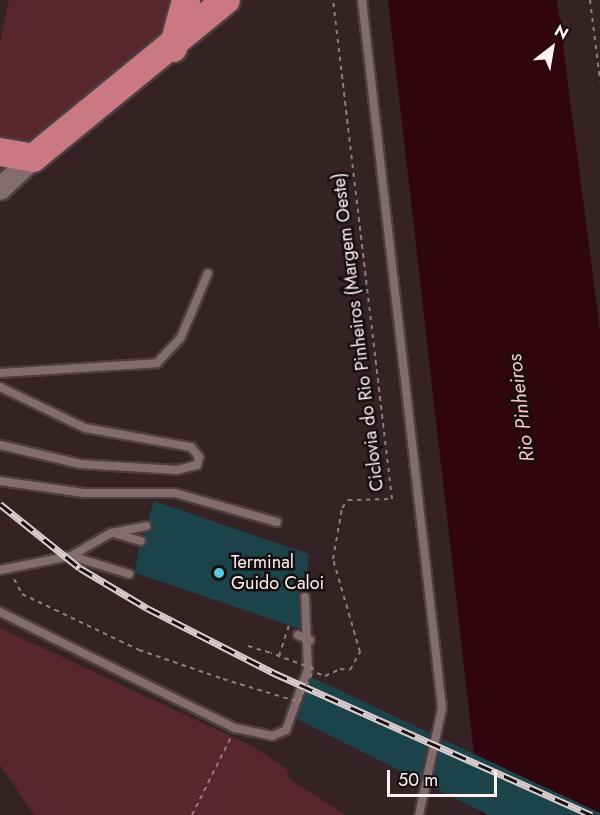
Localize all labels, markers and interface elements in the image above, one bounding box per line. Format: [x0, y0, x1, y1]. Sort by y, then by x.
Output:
north arrow [522, 18, 582, 78]
text: N [550, 19, 573, 45]
street label: Ciclovia do Rio Pinheiros (Margem Oeste) [328, 171, 388, 493]
water label: Rio Pinheiros [502, 353, 540, 463]
place label: Terminal Guido Caloi [231, 552, 324, 594]
marker: Terminal Guido Caloi [212, 566, 226, 580]
scale bar [390, 758, 500, 796]
text: 50 m [398, 767, 438, 793]

